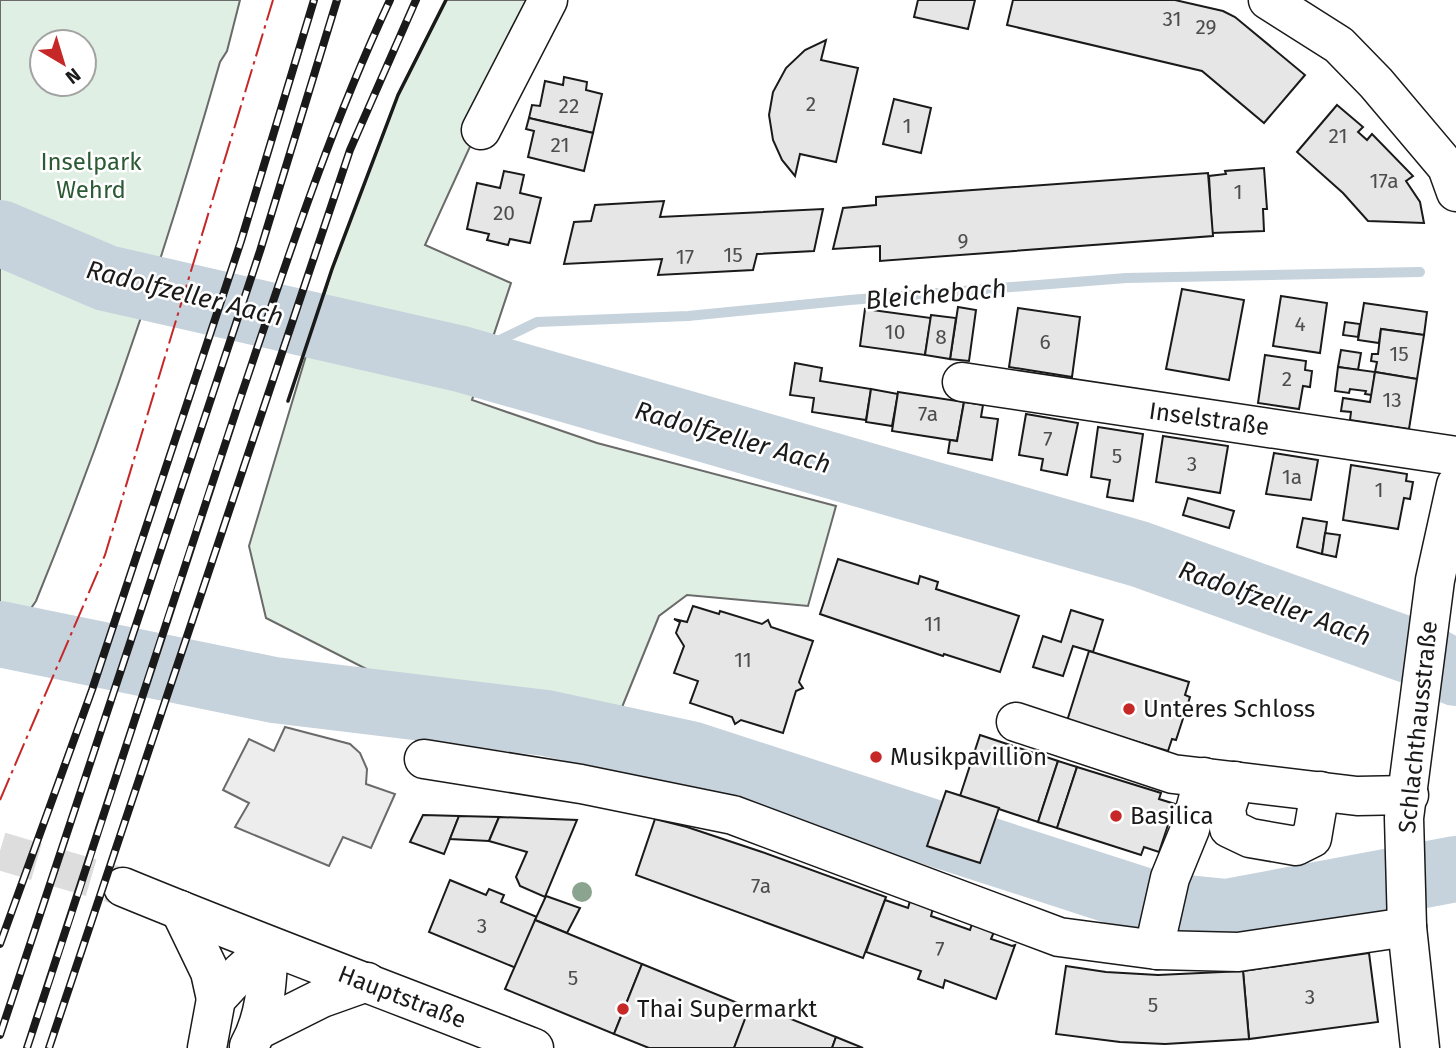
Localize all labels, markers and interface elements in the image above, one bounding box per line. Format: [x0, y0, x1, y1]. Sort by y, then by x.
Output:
house number: 31 [1162, 6, 1182, 32]
house number: 29 [1195, 14, 1217, 40]
north arrow [28, 28, 98, 98]
text: N [61, 63, 85, 89]
house number: 2 [806, 91, 816, 117]
house number: 22 [559, 93, 579, 119]
house number: 1 [902, 113, 912, 139]
house number: 21 [1329, 123, 1347, 149]
house number: 21 [551, 132, 569, 158]
park label: Inselpark Wehrd [40, 148, 142, 204]
house number: 17a [1369, 168, 1399, 194]
house number: 1 [1233, 179, 1243, 205]
house number: 20 [493, 200, 515, 226]
house number: 9 [957, 228, 969, 254]
house number: 15 [723, 242, 743, 268]
house number: 17 [676, 244, 694, 270]
water label: Radolfzeller Aach [83, 254, 287, 333]
water label: Bleichebach [864, 273, 1008, 316]
house number: 4 [1294, 311, 1306, 337]
house number: 10 [885, 319, 905, 345]
house number: 8 [935, 324, 947, 350]
house number: 6 [1039, 329, 1051, 355]
house number: 15 [1389, 341, 1409, 367]
house number: 2 [1282, 366, 1292, 392]
house number: 13 [1382, 387, 1402, 413]
water label: Radolfzeller Aach [631, 395, 834, 480]
street label: Inselstraße [1147, 397, 1271, 441]
house number: 7a [918, 401, 938, 427]
house number: 7 [1043, 426, 1053, 452]
house number: 5 [1112, 443, 1122, 469]
house number: 3 [1187, 451, 1197, 477]
house number: 1a [1282, 464, 1302, 490]
house number: 1 [1374, 477, 1384, 503]
water label: Radolfzeller Aach [1174, 554, 1375, 653]
house number: 11 [924, 611, 942, 637]
street label: Schlachthausstraße [1393, 619, 1443, 835]
house number: 11 [734, 647, 752, 673]
place label: Unteres Schloss [1143, 695, 1315, 723]
marker: Unteres Schloss [1121, 701, 1137, 717]
place label: Musikpavillion [890, 743, 1047, 771]
marker: Musikpavillion [868, 749, 884, 765]
place label: Basilica [1130, 802, 1213, 830]
marker: Basilica [1108, 808, 1124, 824]
house number: 7a [751, 873, 771, 899]
house number: 3 [477, 913, 487, 939]
house number: 7 [935, 936, 945, 962]
street label: Hauptstraße [334, 960, 470, 1034]
house number: 5 [568, 965, 578, 991]
house number: 3 [1305, 984, 1315, 1010]
house number: 5 [1148, 992, 1158, 1018]
place label: Thai Supermarkt [637, 995, 817, 1023]
marker: Thai Supermarkt [615, 1001, 631, 1017]

